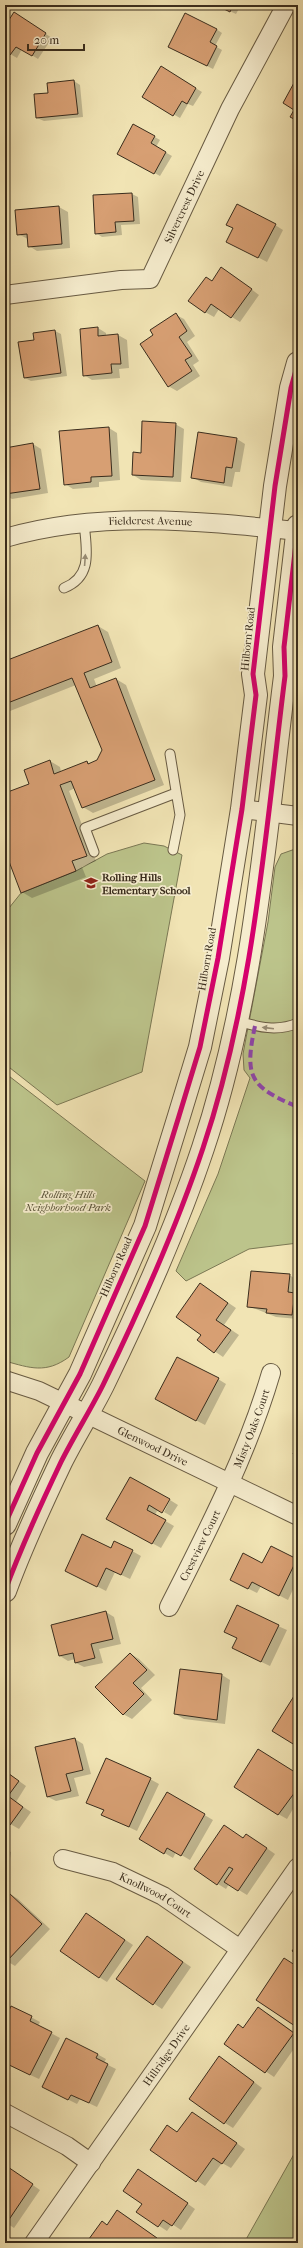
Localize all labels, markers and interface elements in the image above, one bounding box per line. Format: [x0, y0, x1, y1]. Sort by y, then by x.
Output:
scale bar [28, 26, 84, 52]
text: 20 m [34, 33, 59, 47]
street label: Silvercrest Drive [161, 167, 207, 245]
street label: Fieldcrest Avenue [108, 514, 193, 528]
one-way arrow [82, 554, 89, 566]
street label: Hilborn Road [238, 605, 258, 672]
place label: Rolling Hills Elementary School [102, 871, 192, 897]
school or university icon: Rolling Hills Elementary School [83, 875, 99, 891]
street label: Hilborn Road [195, 925, 219, 992]
one-way arrow [262, 1025, 274, 1031]
park label: Rolling Hills Neighborhood Park [24, 1188, 111, 1214]
street label: Hilborn Road [97, 1234, 135, 1299]
street label: Misty Oaks Court [231, 1387, 272, 1470]
street label: Glenwood Drive [115, 1423, 191, 1469]
street label: Crestview Court [177, 1508, 223, 1583]
street label: Knollwood Court [117, 1870, 194, 1920]
street label: Hillridge Drive [140, 2021, 193, 2088]

